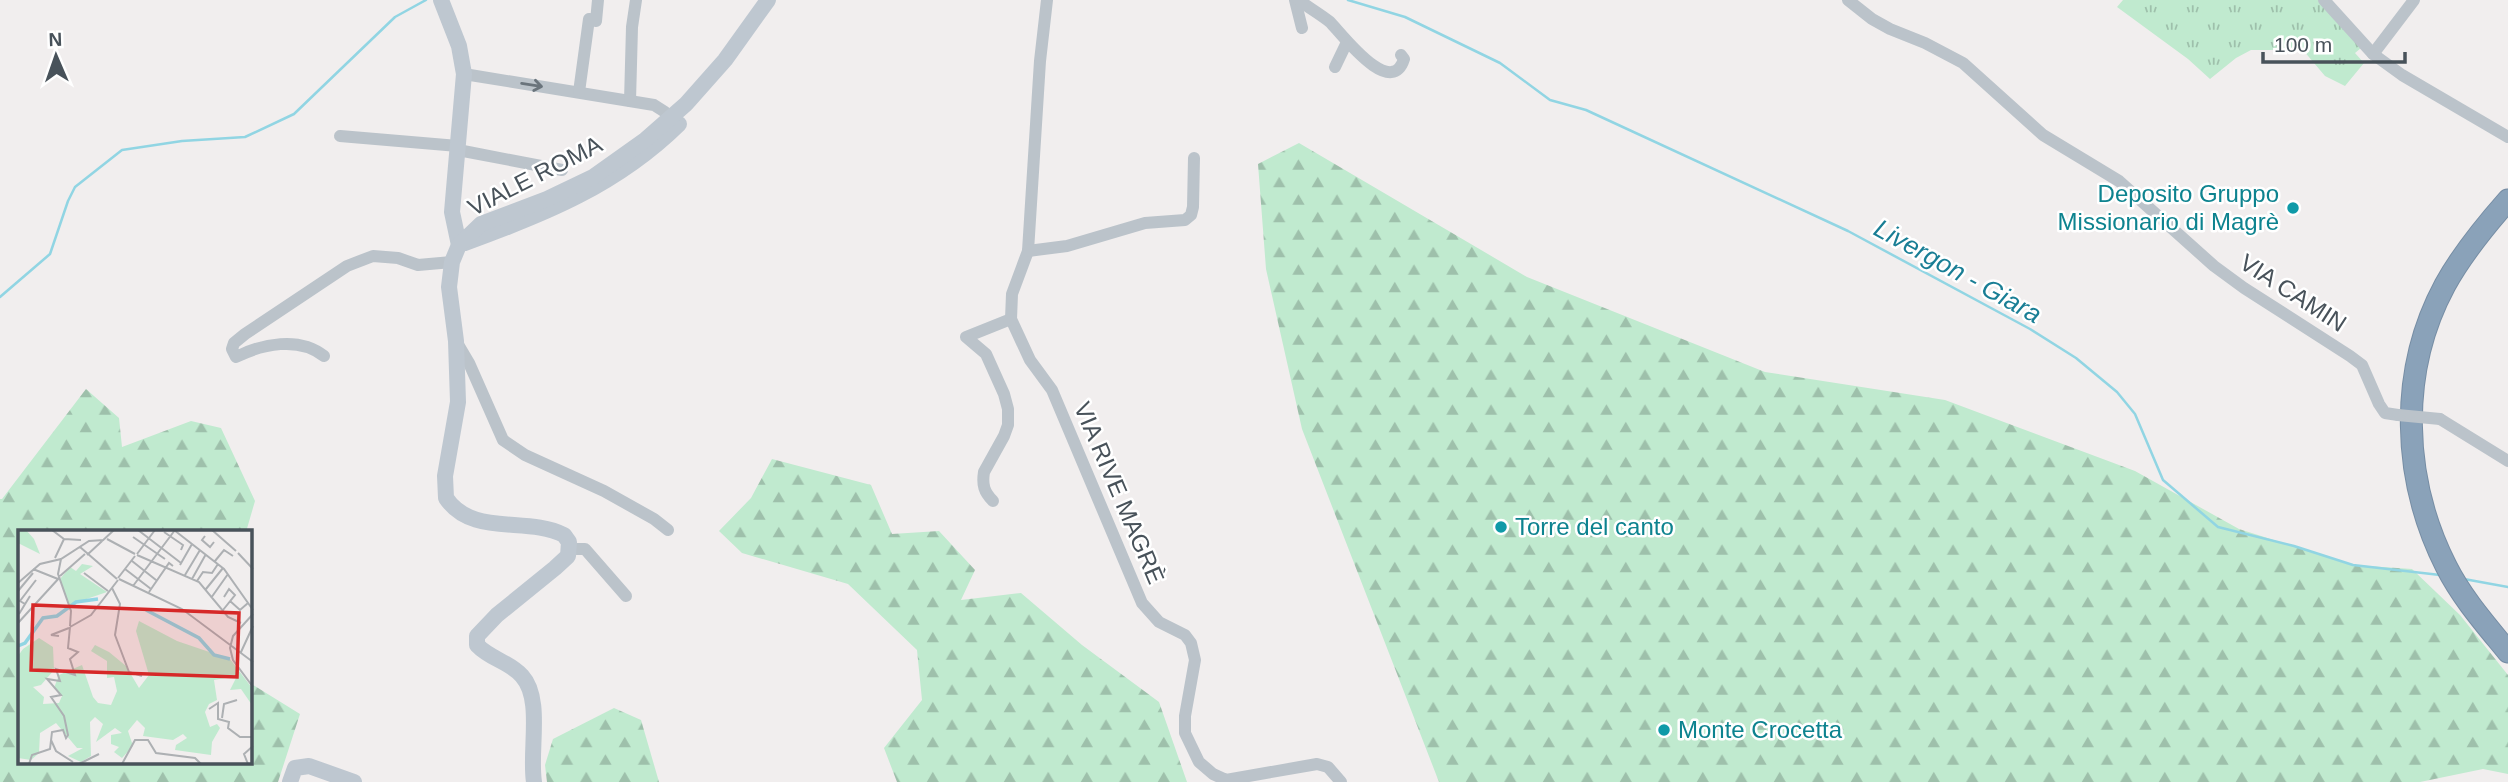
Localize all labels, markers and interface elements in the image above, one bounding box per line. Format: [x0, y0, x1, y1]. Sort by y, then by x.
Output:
north arrow [21, 21, 91, 91]
scale bar [2263, 21, 2405, 65]
text: N [48, 29, 63, 50]
text: 100 m [2274, 33, 2332, 56]
one-way arrow [520, 79, 543, 92]
street label: VIALE ROMA [463, 130, 606, 221]
place label: Deposito Gruppo Missionario di Magrè [2058, 180, 2279, 235]
marker: Deposito Gruppo Missionario di Magrè [2285, 200, 2301, 216]
water label: Livergon - Giara [1869, 213, 2047, 329]
street label: VIA CAMIN [2235, 248, 2352, 337]
street label: VIA RIVE MAGRÈ [1069, 398, 1170, 588]
place label: Torre del canto [1515, 513, 1674, 540]
marker: Torre del canto [1493, 519, 1509, 535]
inset map [18, 530, 252, 764]
place label: Monte Crocetta [1678, 716, 1843, 743]
marker: Monte Crocetta [1656, 722, 1672, 738]

